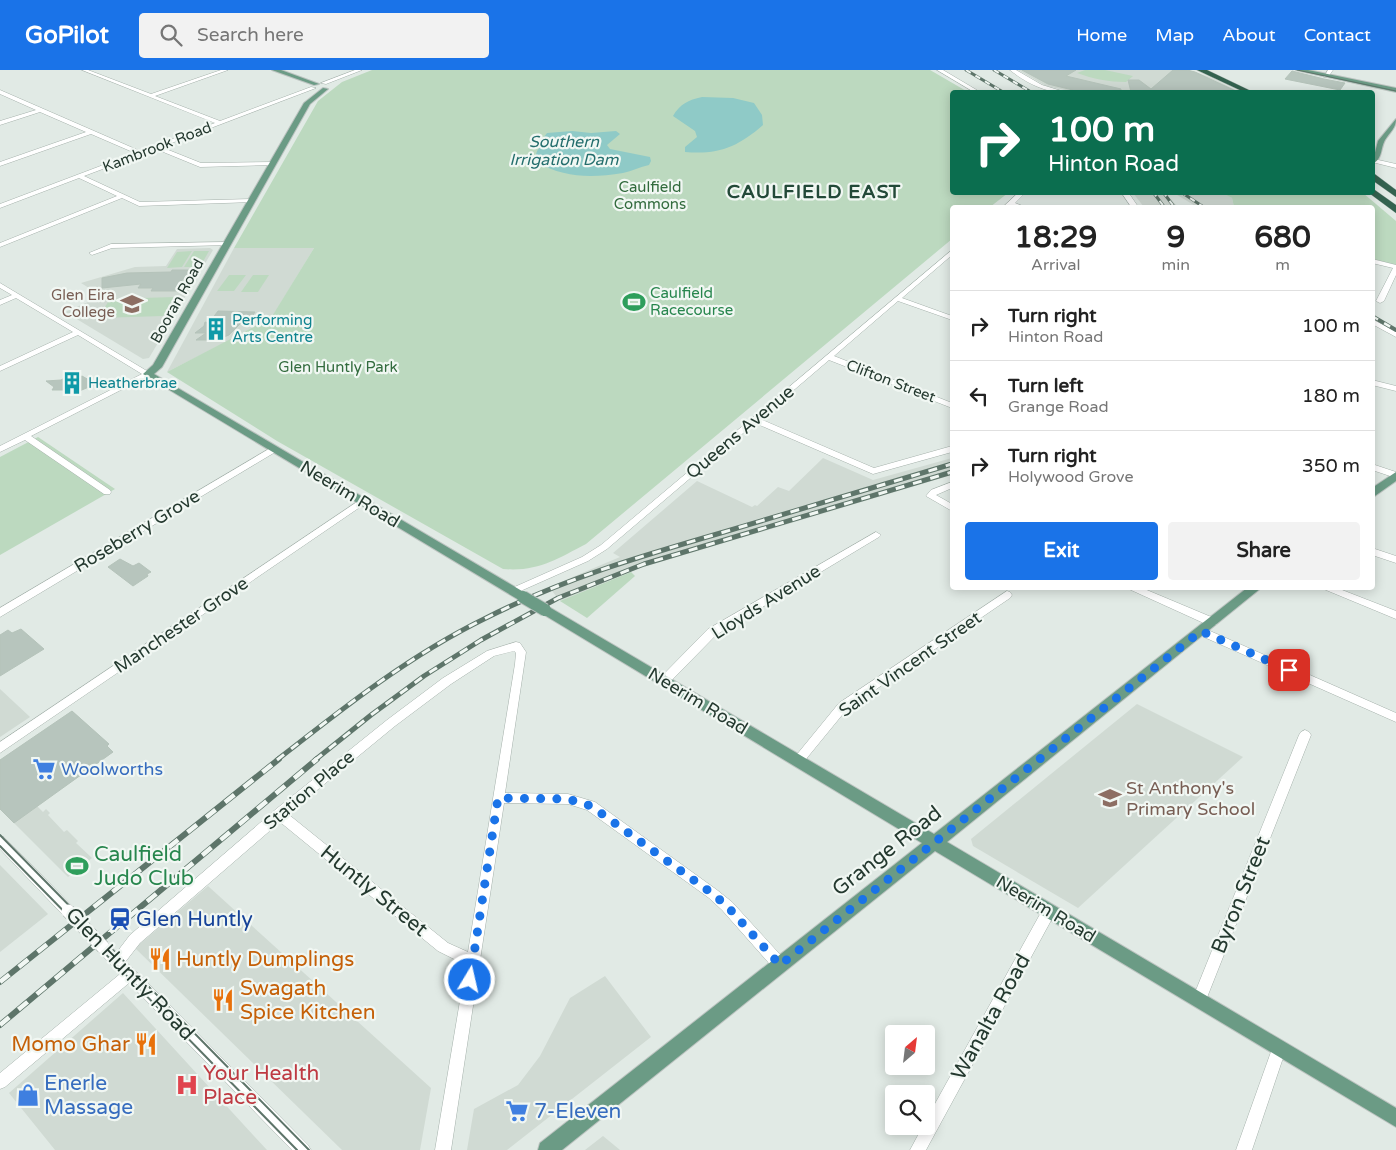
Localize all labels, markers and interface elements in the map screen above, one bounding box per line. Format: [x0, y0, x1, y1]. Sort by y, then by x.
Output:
search box [139, 13, 489, 58]
text: GoPilot [25, 21, 109, 50]
icon: search [157, 21, 185, 49]
text: Search here [197, 24, 304, 46]
text: Home [1076, 24, 1127, 46]
text: Map [1155, 24, 1194, 46]
text: About [1222, 24, 1276, 46]
text: Contact [1304, 24, 1371, 46]
text: 100 m [1048, 109, 1155, 151]
icon: right [965, 110, 1030, 175]
street label: Kambrook Road [100, 118, 214, 176]
water label: Southern Irrigation Dam [510, 132, 619, 170]
text: Hinton Road [1048, 151, 1179, 177]
park label: Caulfield Commons [614, 178, 686, 213]
district label: CAULFIELD EAST [727, 181, 901, 203]
text: 18:29 [1014, 219, 1097, 256]
text: 9 [1166, 219, 1185, 256]
text: 680 [1254, 219, 1311, 256]
text: Arrival [1031, 255, 1081, 275]
text: min [1162, 255, 1190, 275]
text: m [1275, 255, 1290, 275]
street label: Booran Road [146, 256, 208, 346]
place label: Caulfield Racecourse [650, 284, 733, 319]
place label: Glen Eira College [51, 286, 115, 321]
sports icon: Caulfield Racecourse [621, 289, 647, 315]
school or university icon: Glen Eira College [119, 291, 145, 317]
text: Turn right [1008, 305, 1096, 327]
place label: Performing Arts Centre [232, 311, 313, 346]
icon: right [965, 312, 993, 340]
text: 100 m [1302, 315, 1360, 337]
building icon: Performing Arts Centre [203, 316, 229, 342]
text: Hinton Road [1008, 327, 1103, 347]
street label: Clifton Street [844, 356, 938, 406]
park label: Glen Huntly Park [278, 358, 398, 376]
building icon: Heatherbrae [59, 370, 85, 396]
place label: Heatherbrae [88, 374, 177, 392]
text: Turn left [1008, 375, 1084, 397]
street label: Queens Avenue [681, 380, 799, 484]
icon: left [965, 382, 993, 410]
text: 180 m [1302, 385, 1360, 407]
text: Grange Road [1008, 397, 1109, 417]
text: Turn right [1008, 445, 1096, 467]
icon: right [965, 452, 993, 480]
text: 350 m [1302, 455, 1360, 477]
street label: Neerim Road [296, 456, 404, 532]
text: Holywood Grove [1008, 467, 1133, 487]
street label: Roseberry Grove [70, 485, 204, 577]
button: Exit [965, 522, 1158, 580]
button: Share [1168, 522, 1360, 580]
street label: Lloyds Avenue [707, 560, 825, 644]
street label: Manchester Grove [110, 572, 252, 678]
street label: Saint Vincent Street [834, 606, 986, 722]
pin [1268, 649, 1310, 691]
icon: arrive [1275, 656, 1303, 684]
street label: Neerim Road [644, 663, 752, 739]
street label: Station Place [259, 746, 359, 834]
supermarket icon: Woolworths [31, 756, 57, 782]
place label: Woolworths [61, 758, 163, 780]
place label: St Anthony's Primary School [1126, 777, 1255, 820]
school or university icon: St Anthony's Primary School [1097, 785, 1123, 811]
street label: Grange Road [827, 801, 947, 901]
street label: Byron Street [1206, 833, 1276, 957]
street label: Huntly Street [315, 840, 433, 942]
place label: Caulfield Judo Club [94, 842, 194, 891]
sports icon: Caulfield Judo Club [64, 853, 90, 879]
street label: Neerim Road [992, 871, 1100, 947]
street label: Glen Huntly Road [60, 902, 200, 1046]
station icon: Glen Huntly [107, 906, 133, 932]
place label: Glen Huntly [136, 907, 253, 932]
restaurant icon: Huntly Dumplings [147, 946, 173, 972]
place label: Huntly Dumplings [176, 947, 354, 972]
street label: Wanalta Road [946, 950, 1036, 1084]
position arrow [443, 953, 495, 1005]
place label: Swagath Spice Kitchen [240, 976, 376, 1025]
restaurant icon: Swagath Spice Kitchen [210, 987, 236, 1013]
north arrow [885, 1025, 935, 1075]
map controls [885, 1025, 935, 1135]
restaurant icon: Momo Ghar [133, 1031, 159, 1057]
place label: Momo Ghar [11, 1032, 130, 1057]
place label: Your Health Place [203, 1061, 319, 1110]
place label: Enerle Massage [44, 1071, 133, 1120]
hospital icon: Your Health Place [174, 1072, 200, 1098]
shop icon: Enerle Massage [15, 1082, 41, 1108]
button: search [885, 1085, 935, 1135]
supermarket icon: 7-Eleven [504, 1098, 530, 1124]
place label: 7-Eleven [534, 1099, 621, 1124]

